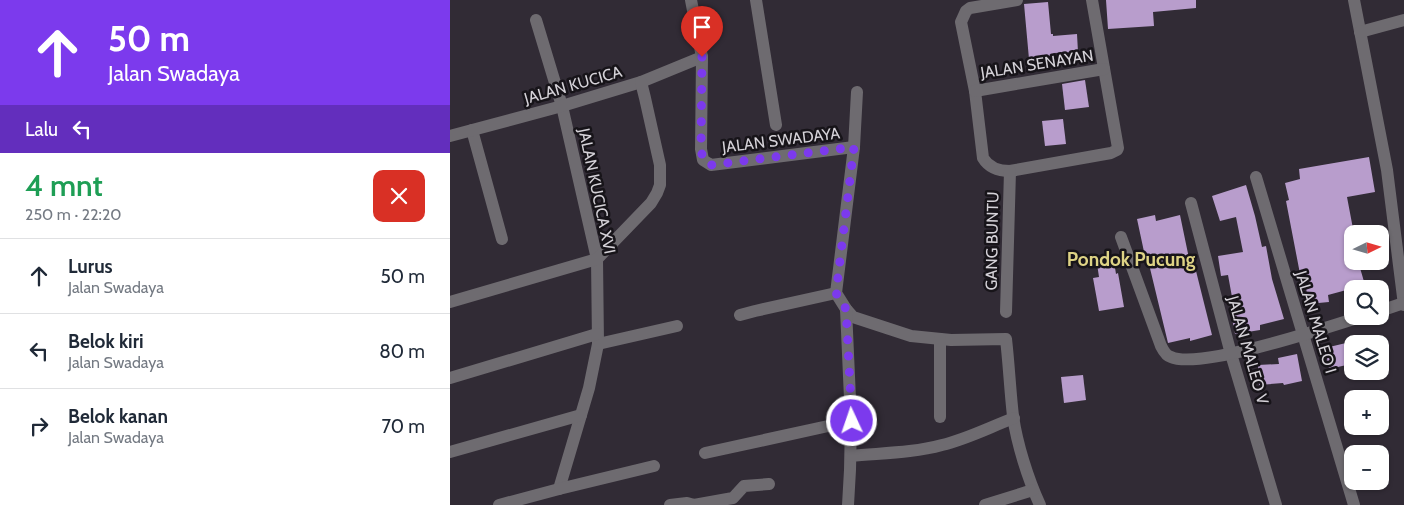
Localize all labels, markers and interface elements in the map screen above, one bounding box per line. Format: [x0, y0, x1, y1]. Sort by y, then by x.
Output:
pin [681, 6, 723, 57]
icon: arrive [688, 13, 716, 41]
text: 50 m [108, 17, 190, 60]
icon: ahead [25, 20, 90, 85]
street label: JALAN SENAYAN [978, 46, 1095, 82]
text: Jalan Swadaya [108, 60, 240, 87]
street label: JALAN KUCICA [521, 62, 624, 108]
icon: left [68, 115, 96, 143]
text: Lalu [25, 118, 58, 141]
street label: JALAN SWADAYA [720, 123, 841, 157]
street label: JALAN KUCICA XVI [574, 125, 620, 256]
text: 4 mnt [25, 167, 103, 204]
button: close [373, 170, 425, 222]
street label: GANG BUNTU [982, 191, 1002, 291]
text: 250 m · 22:20 [25, 205, 122, 224]
north arrow [1344, 225, 1389, 270]
map controls [1344, 225, 1389, 490]
district label: Pondok Pucung [1067, 248, 1196, 271]
text: Lurus [68, 255, 113, 278]
icon: ahead [25, 262, 53, 290]
text: 50 m [381, 265, 425, 288]
street label: JALAN MALEO I [1291, 267, 1341, 376]
text: Jalan Swadaya [68, 278, 164, 297]
button: search [1344, 280, 1389, 325]
street label: JALAN MALEO V [1223, 293, 1273, 407]
text: Belok kiri [68, 330, 144, 353]
button: layers [1344, 335, 1389, 380]
icon: left [25, 337, 53, 365]
text: 80 m [379, 340, 425, 363]
text: Jalan Swadaya [68, 353, 164, 372]
button: + [1344, 390, 1389, 435]
position arrow [825, 394, 877, 446]
text: Belok kanan [68, 405, 168, 428]
icon: right [25, 412, 53, 440]
text: 70 m [381, 415, 425, 438]
text: Jalan Swadaya [68, 428, 164, 447]
button: − [1344, 445, 1389, 490]

